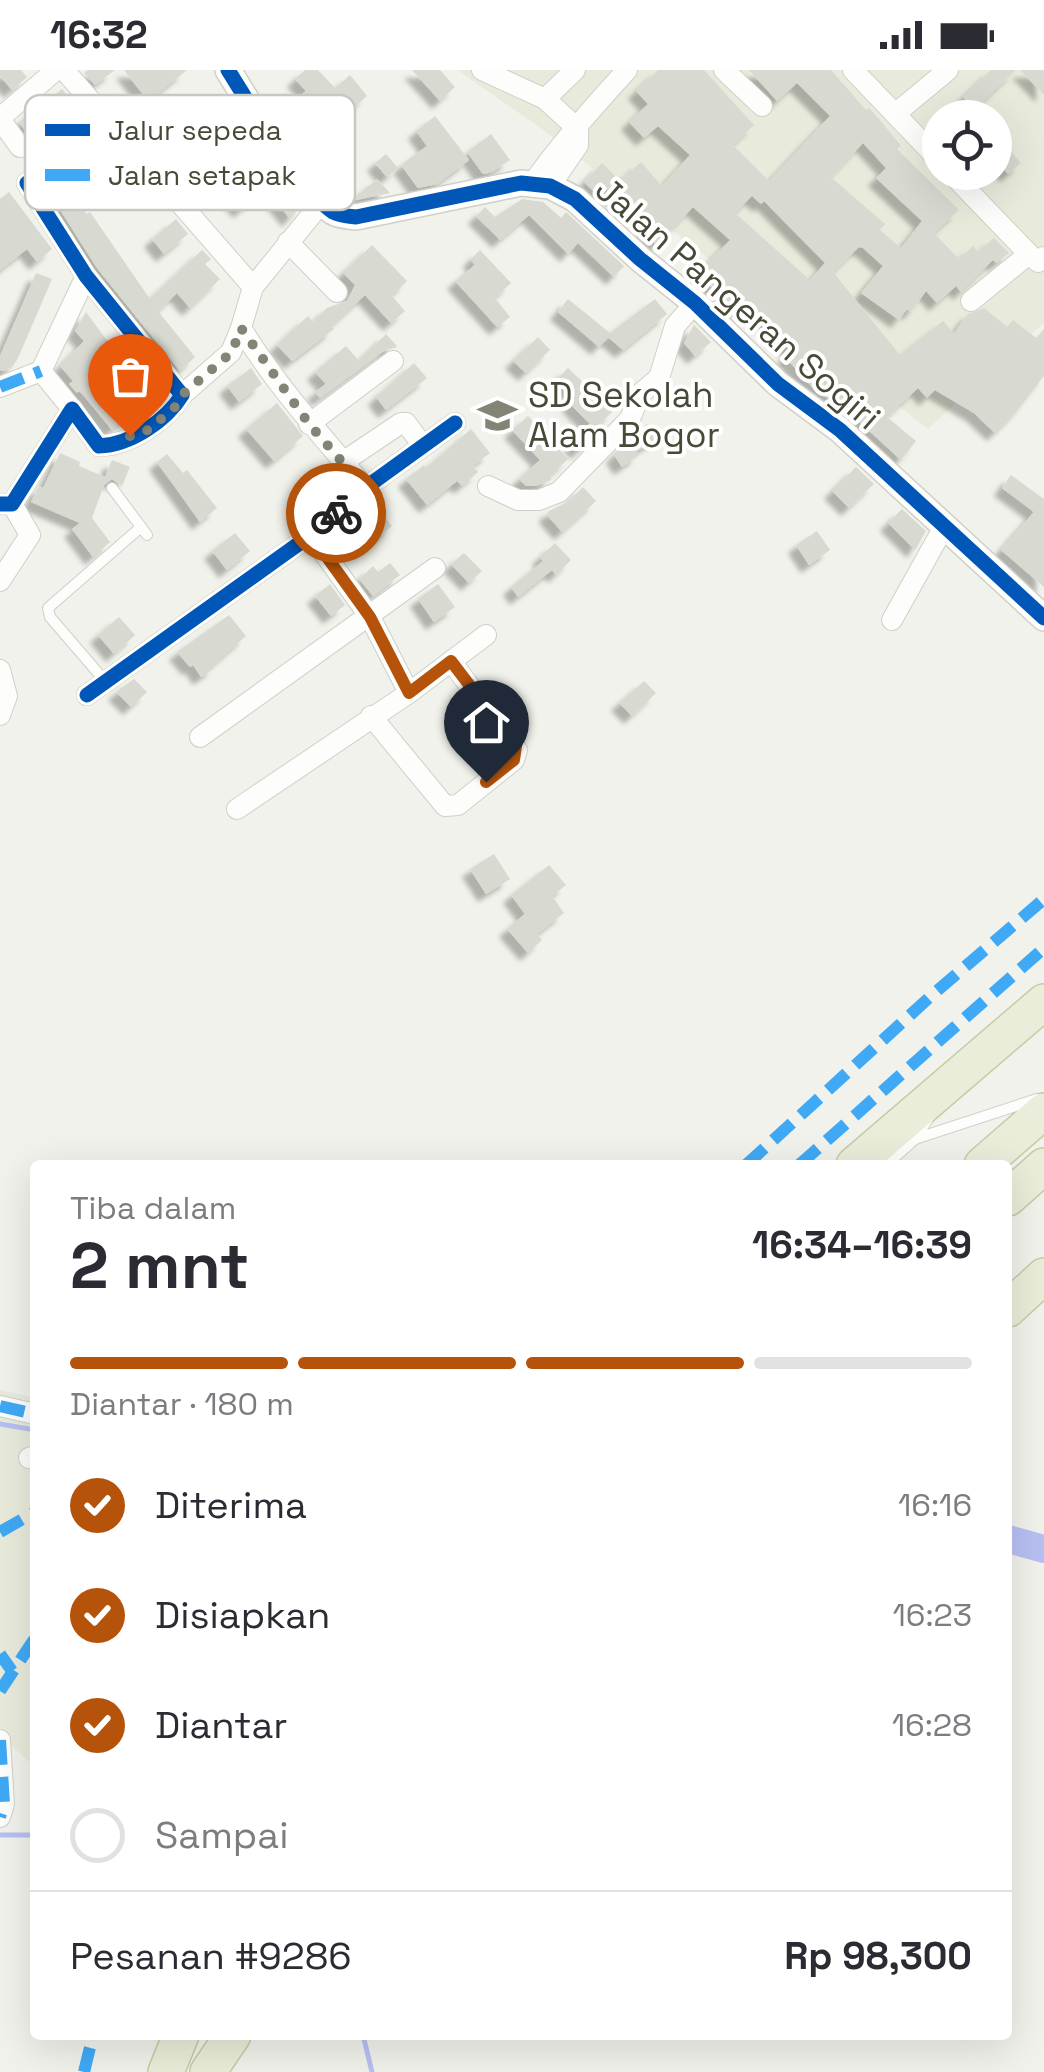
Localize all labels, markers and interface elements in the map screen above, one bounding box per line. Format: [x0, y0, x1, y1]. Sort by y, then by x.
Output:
text: 16:32 [50, 11, 148, 59]
legend [25, 95, 355, 210]
map controls [922, 100, 1012, 190]
button: locate [922, 100, 1012, 190]
text: Jalur sepeda [108, 112, 282, 148]
text: Jalan setapak [108, 157, 296, 193]
street label: Jalan Pangeran Sogiri [586, 167, 890, 439]
pin [88, 334, 173, 437]
icon: bag [103, 349, 158, 404]
place label: SD Sekolah Alam Bogor [528, 373, 720, 457]
school or university icon: SD Sekolah Alam Bogor [477, 394, 519, 436]
courier [286, 463, 386, 563]
icon: bike [309, 486, 364, 541]
pin [444, 680, 529, 783]
icon: home [459, 695, 514, 750]
text: Tiba dalam [70, 1188, 236, 1228]
text: 16:34–16:39 [752, 1221, 972, 1269]
text: 2 mnt [70, 1224, 249, 1307]
text: Diantar · 180 m [70, 1384, 294, 1424]
icon: check [70, 1478, 125, 1533]
text: Diterima [155, 1481, 307, 1529]
text: 16:16 [898, 1485, 972, 1525]
icon: check [70, 1588, 125, 1643]
text: Disiapkan [155, 1591, 330, 1639]
text: 16:23 [892, 1595, 972, 1635]
icon: check [70, 1698, 125, 1753]
text: Diantar [155, 1701, 288, 1749]
text: 16:28 [892, 1705, 972, 1745]
text: Sampai [155, 1811, 288, 1859]
text: Pesanan #9286 [70, 1932, 352, 1980]
text: Rp 98,300 [784, 1932, 972, 1980]

